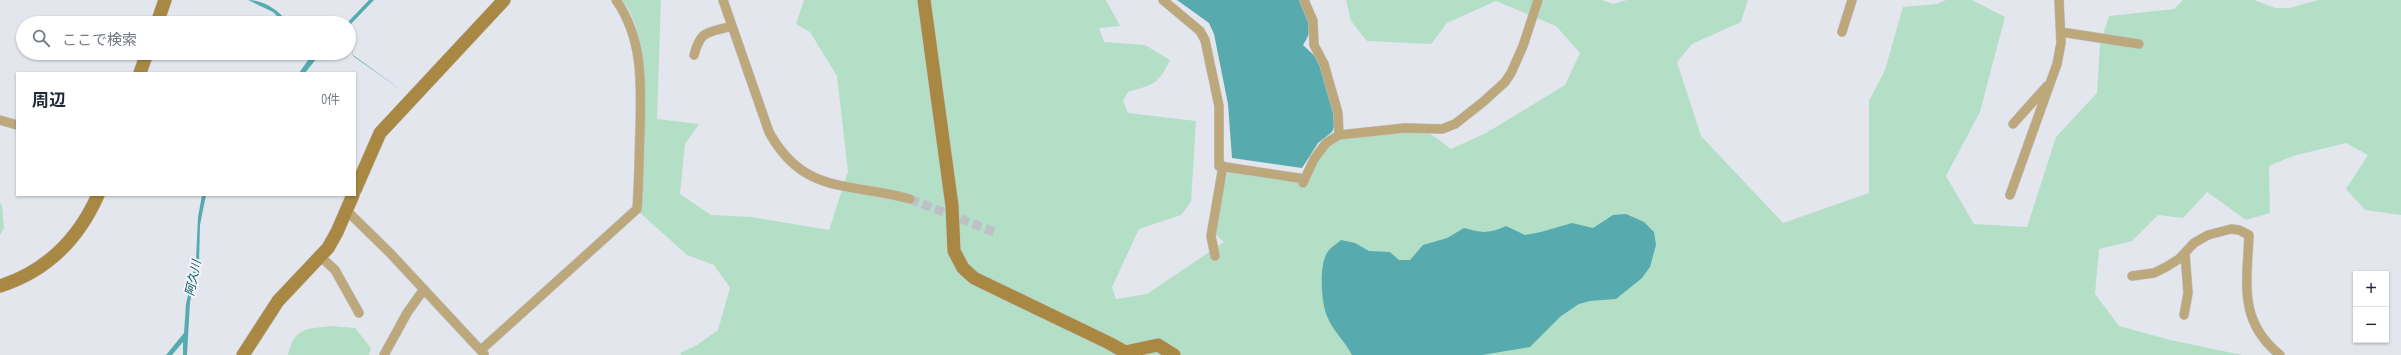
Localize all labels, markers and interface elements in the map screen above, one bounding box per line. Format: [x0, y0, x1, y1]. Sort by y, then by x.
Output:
search box [16, 16, 356, 60]
icon: search [30, 27, 52, 49]
text: ここで検索 [62, 30, 137, 49]
text: 周辺 [32, 89, 66, 111]
text: 0件 [321, 91, 340, 108]
water label: 阿久川 [181, 257, 204, 297]
map controls [2353, 271, 2389, 343]
button: + [2353, 271, 2389, 307]
button: − [2353, 307, 2389, 343]

